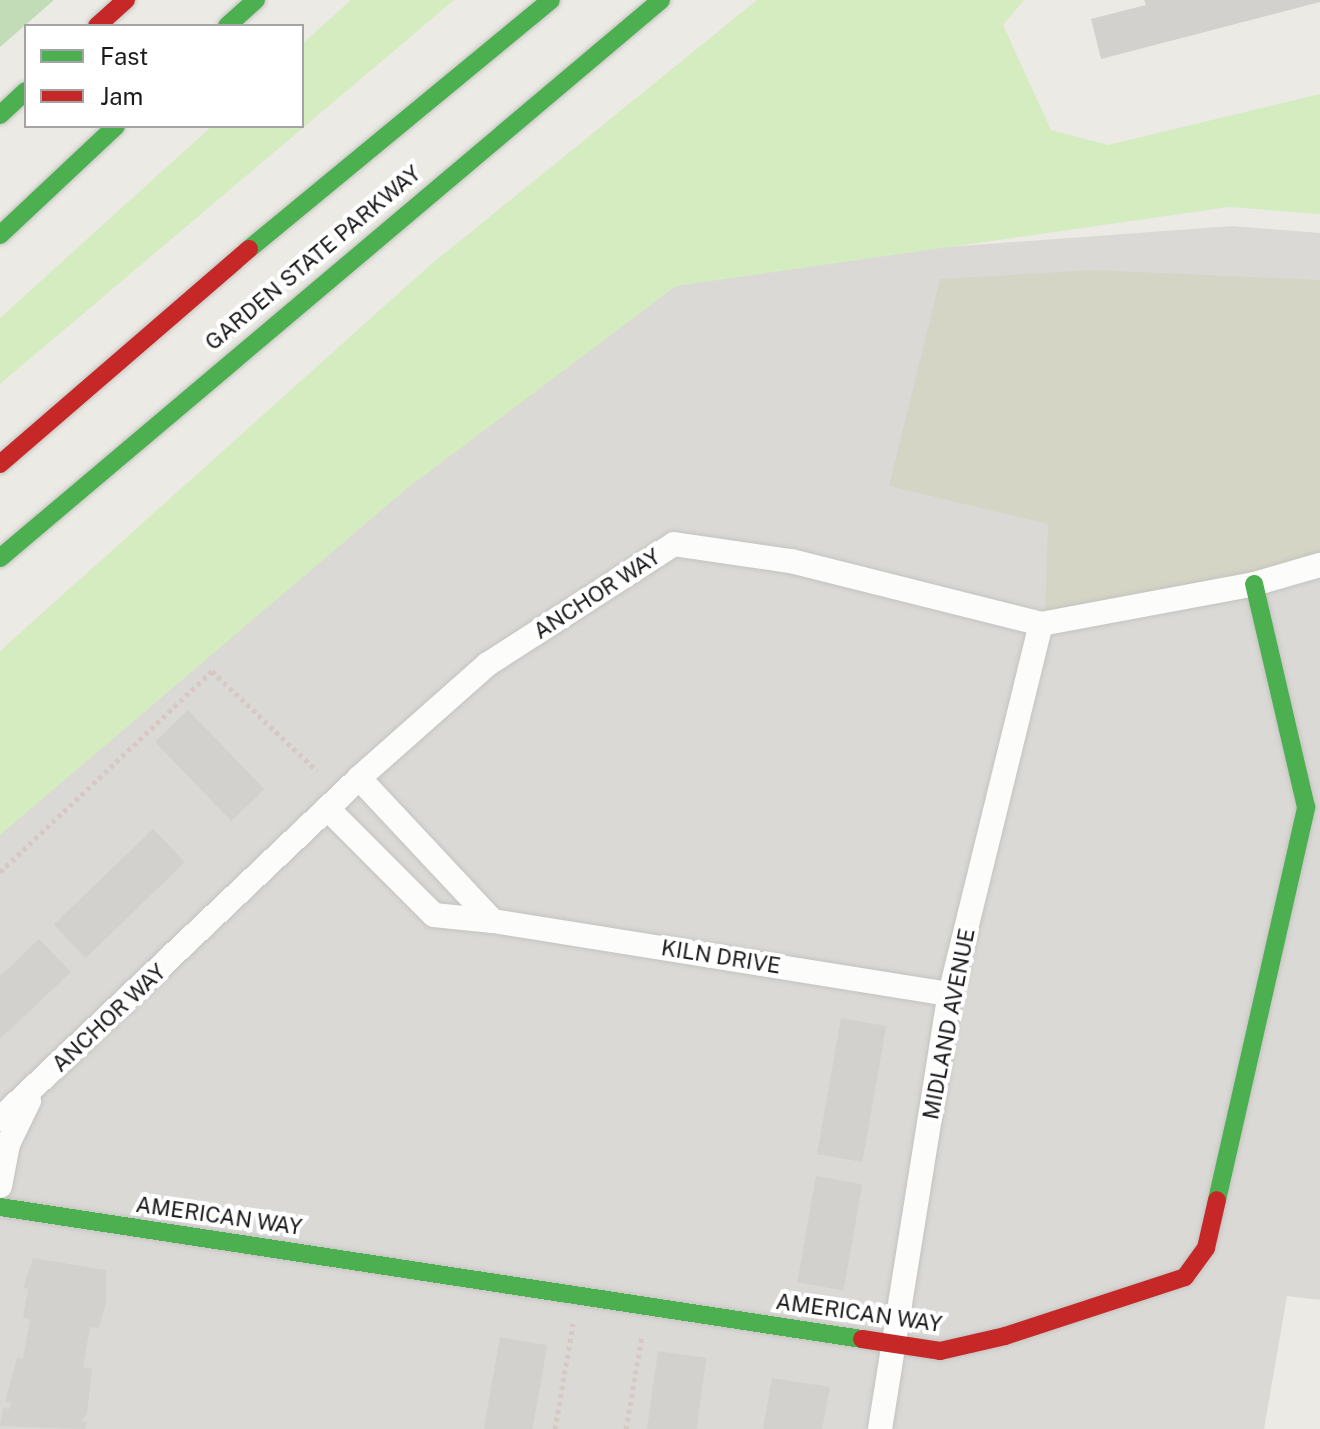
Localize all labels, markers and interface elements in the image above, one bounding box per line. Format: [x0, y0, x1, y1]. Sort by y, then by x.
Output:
legend [24, 24, 304, 128]
text: Fast [100, 42, 148, 70]
text: Jam [100, 82, 143, 110]
street label: GARDEN STATE PARKWAY [200, 160, 426, 356]
street label: ANCHOR WAY [528, 543, 666, 645]
street label: MIDLAND AVENUE [918, 926, 980, 1122]
street label: KILN DRIVE [659, 935, 783, 979]
street label: ANCHOR WAY [46, 958, 172, 1078]
street label: AMERICAN WAY [134, 1191, 304, 1241]
street label: AMERICAN WAY [774, 1288, 944, 1338]

